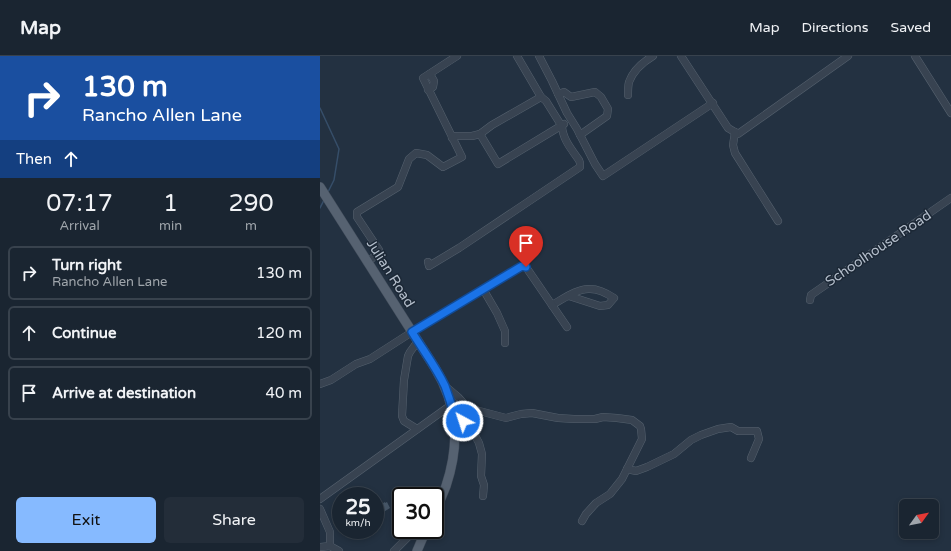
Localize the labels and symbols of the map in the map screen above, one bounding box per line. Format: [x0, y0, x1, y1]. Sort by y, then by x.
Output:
street label: Schoolhouse Road [822, 207, 934, 290]
pin [509, 226, 543, 267]
street label: Julian Road [363, 236, 418, 311]
position arrow [442, 400, 484, 442]
speed limit sign: 30 [392, 487, 444, 539]
north arrow [899, 499, 939, 539]

